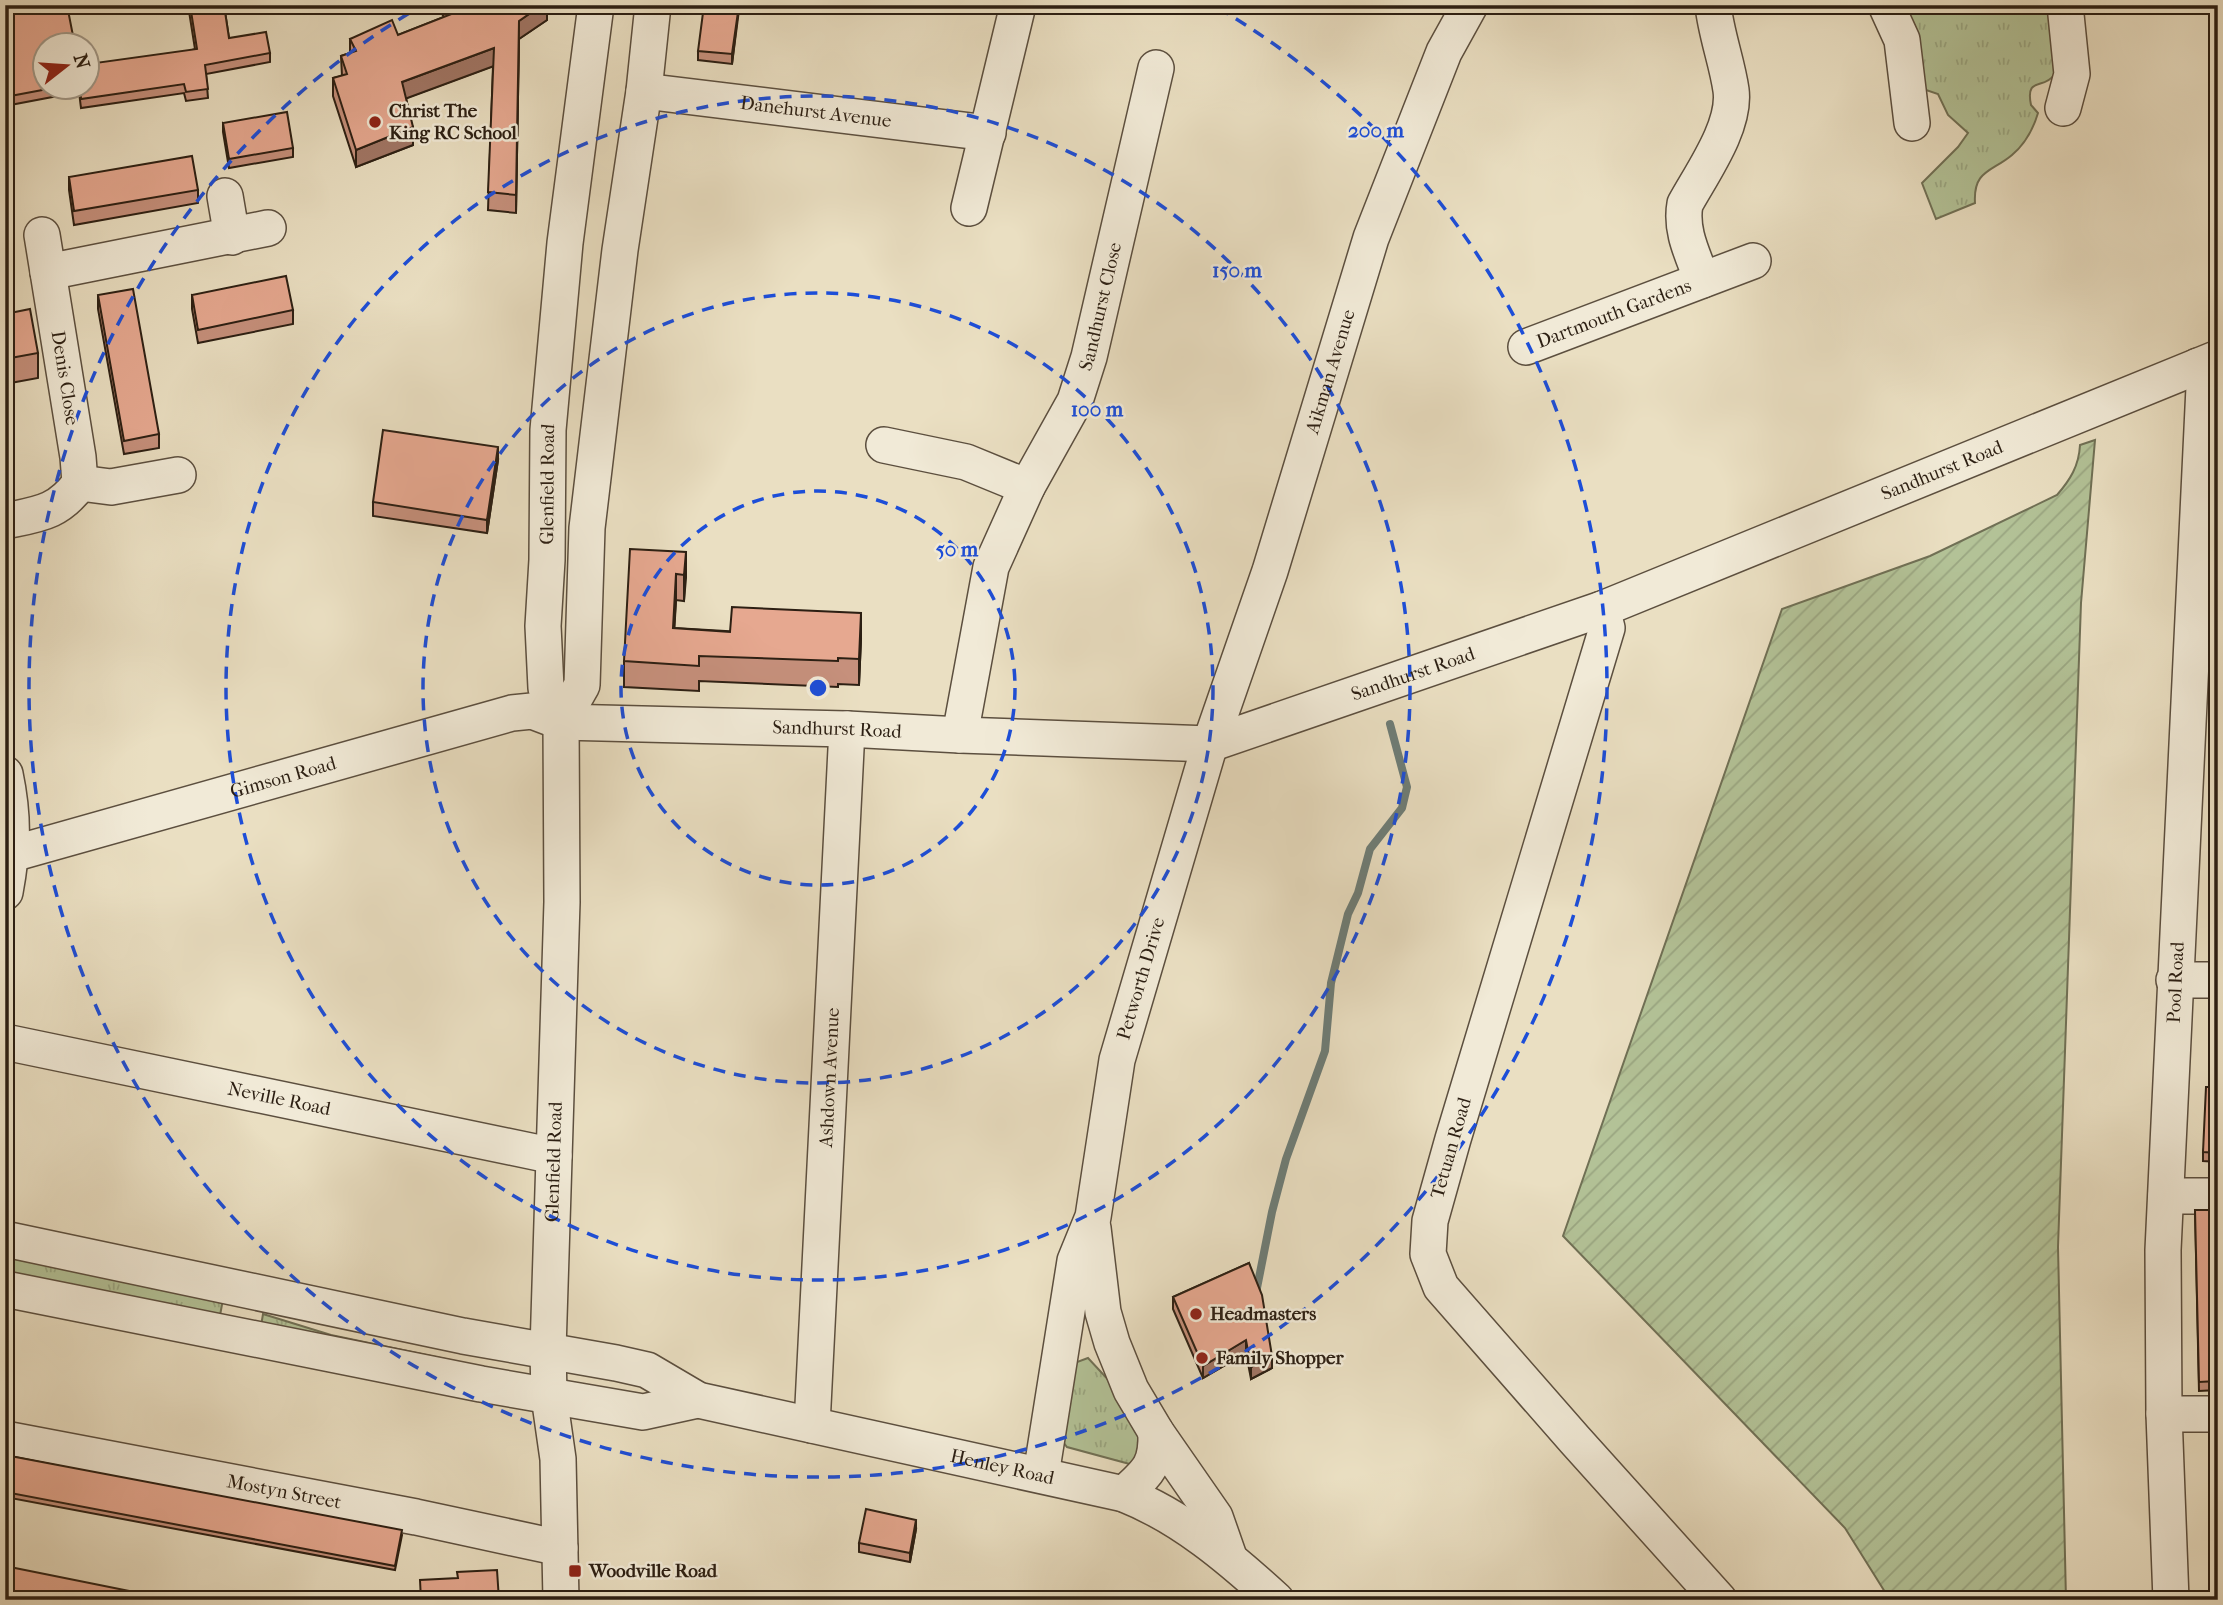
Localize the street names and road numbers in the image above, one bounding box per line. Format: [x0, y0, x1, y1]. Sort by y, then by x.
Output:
street label: Danehurst Avenue [739, 92, 893, 132]
street label: Sandhurst Close [1074, 240, 1126, 373]
street label: Dartmouth Gardens [1533, 274, 1694, 353]
street label: Aikman Avenue [1301, 307, 1360, 437]
street label: Denis Close [47, 329, 83, 427]
street label: Glenfield Road [536, 422, 560, 545]
street label: Sandhurst Road [1878, 436, 2007, 505]
street label: Sandhurst Road [1348, 642, 1478, 706]
street label: Sandhurst Road [772, 716, 903, 743]
street label: Gimson Road [228, 752, 339, 803]
street label: Petworth Drive [1113, 915, 1169, 1042]
street label: Pool Road [2163, 940, 2189, 1024]
street label: Ashdown Avenue [815, 1007, 844, 1149]
street label: Neville Road [226, 1078, 333, 1120]
street label: Tetuan Road [1426, 1094, 1476, 1201]
street label: Glenfield Road [541, 1100, 567, 1222]
street label: Henley Road [948, 1445, 1057, 1489]
street label: Mostyn Street [225, 1470, 343, 1514]

